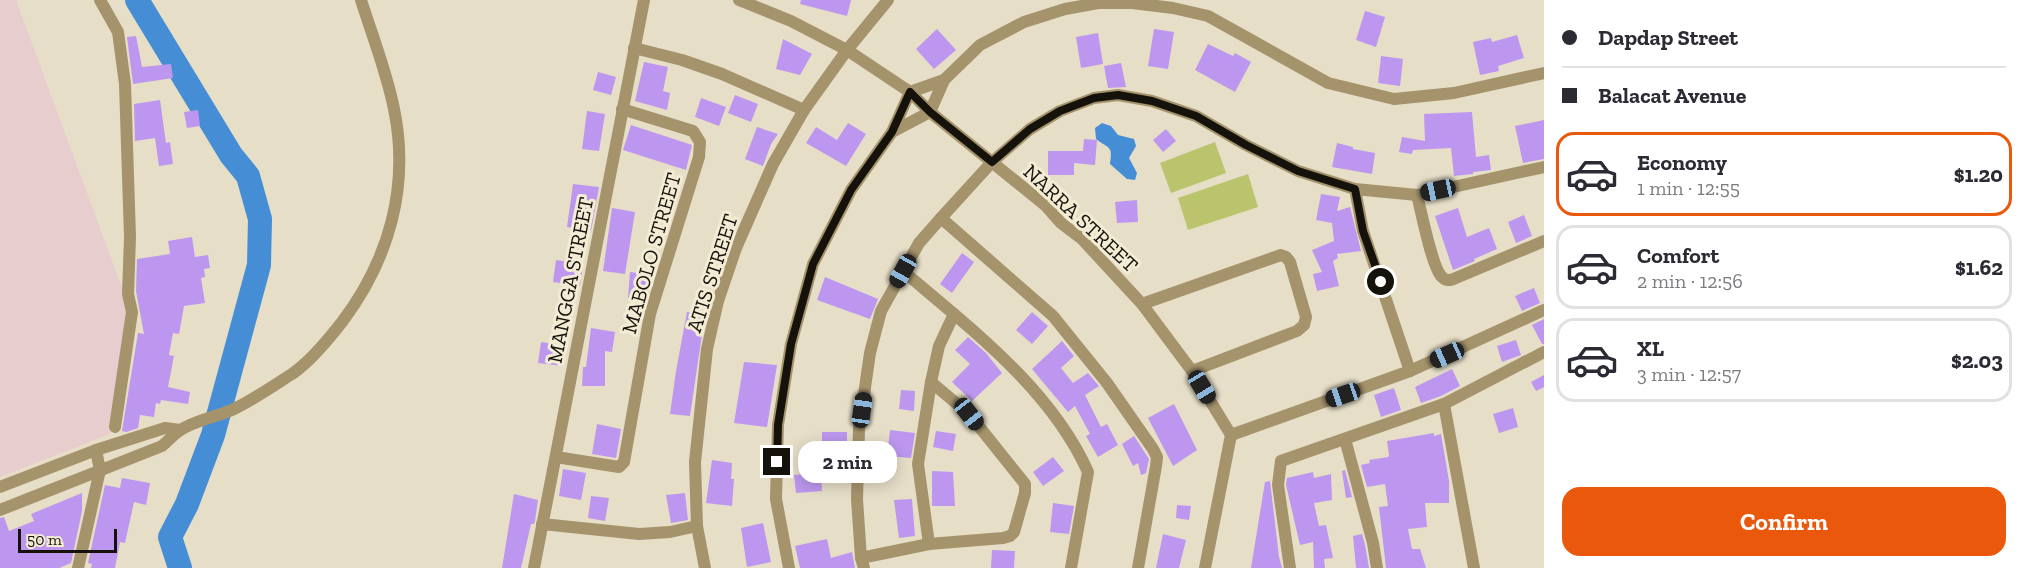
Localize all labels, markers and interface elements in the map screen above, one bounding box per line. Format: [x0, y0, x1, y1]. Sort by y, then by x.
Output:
text: Dapdap Street [1598, 24, 1738, 51]
text: Balacat Avenue [1598, 82, 1746, 109]
icon: car [1565, 147, 1619, 201]
text: Economy [1637, 149, 1727, 176]
street label: NARRA STREET [1019, 159, 1143, 277]
text: $1.20 [1954, 161, 2003, 188]
street label: MABOLO STREET [616, 170, 686, 336]
text: 1 min · 12:55 [1637, 176, 1740, 200]
car [1419, 177, 1457, 203]
street label: MANGGA STREET [542, 195, 598, 365]
street label: ATIS STREET [681, 211, 743, 335]
icon: car [1565, 240, 1619, 294]
text: Comfort [1637, 242, 1719, 269]
car [886, 251, 920, 291]
text: $1.62 [1955, 254, 2003, 281]
route start [1367, 268, 1394, 295]
text: 2 min · 12:56 [1637, 269, 1743, 293]
icon: car [1565, 333, 1619, 387]
text: XL [1637, 335, 1664, 362]
car [1427, 339, 1467, 371]
text: $2.03 [1951, 347, 2003, 374]
text: 3 min · 12:57 [1637, 362, 1741, 386]
car [1185, 367, 1219, 407]
car [1323, 381, 1363, 409]
car [851, 391, 873, 429]
car [951, 394, 987, 434]
callout: 2 min [798, 441, 897, 483]
route end [763, 448, 790, 475]
text: 2 min [823, 450, 872, 474]
button: Confirm [1562, 487, 2006, 556]
scale bar [18, 526, 117, 554]
text: 50 m [27, 530, 62, 549]

